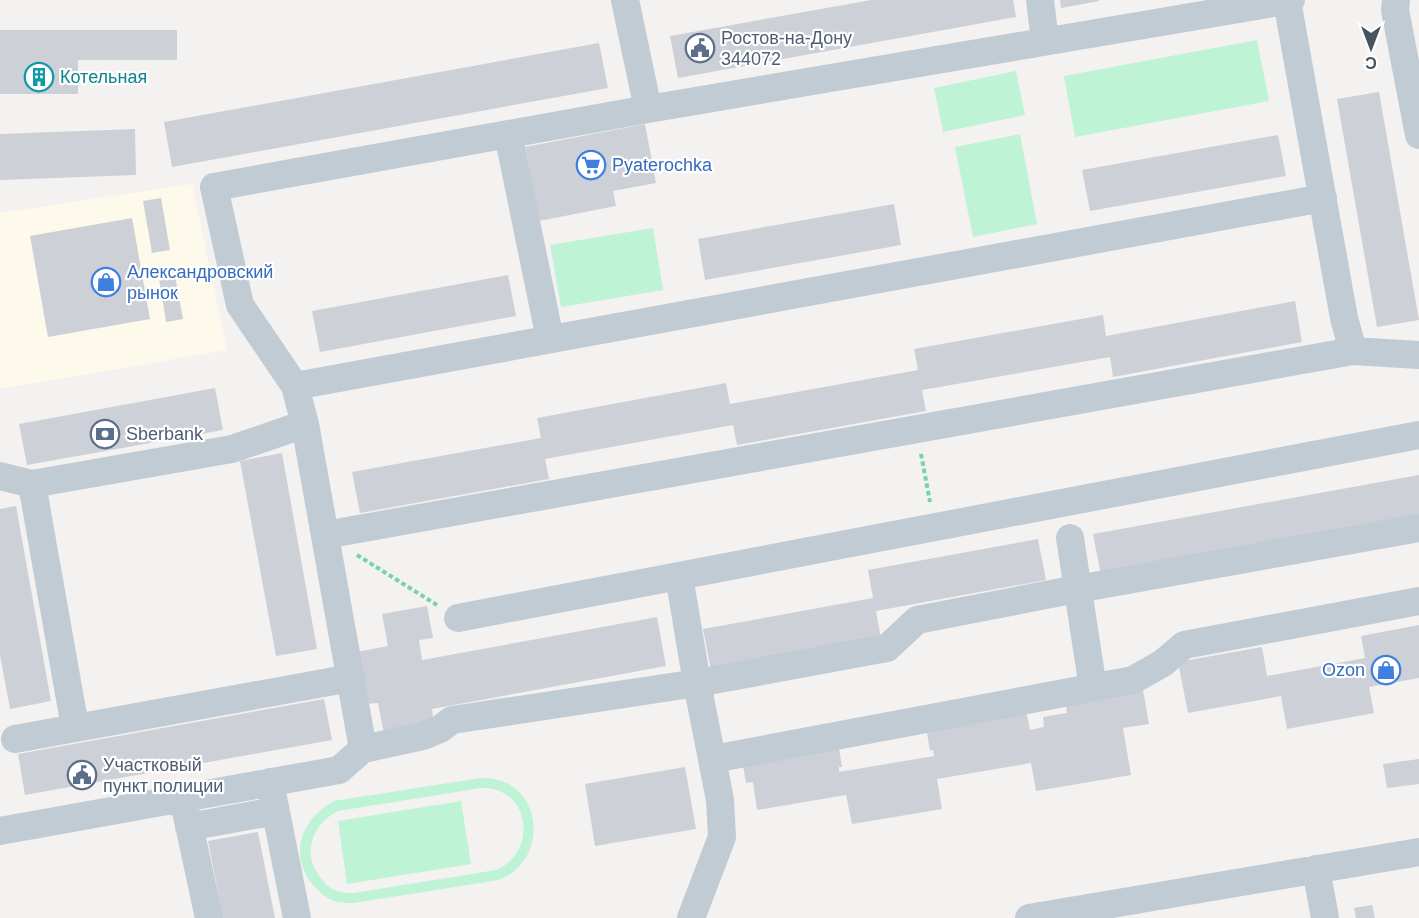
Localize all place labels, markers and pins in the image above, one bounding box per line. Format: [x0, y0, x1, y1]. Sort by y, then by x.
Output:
place label: Ростов-на-Дону 344072 [721, 28, 852, 69]
public building icon: Ростов-на-Дону 344072 [684, 32, 716, 64]
building icon: Котельная [23, 61, 55, 93]
place label: Котельная [60, 67, 147, 87]
supermarket icon: Pyaterochka [575, 149, 607, 181]
place label: Pyaterochka [612, 155, 713, 175]
place label: Александровский рынок [127, 262, 273, 303]
shop icon: Александровский рынок [90, 266, 122, 298]
bank icon: Sberbank [89, 418, 121, 450]
place label: Sberbank [126, 424, 204, 444]
shop icon: Ozon [1370, 654, 1402, 686]
place label: Ozon [1322, 660, 1365, 680]
place label: Участковый пункт полиции [103, 755, 223, 796]
public building icon: Участковый пункт полиции [66, 759, 98, 791]

